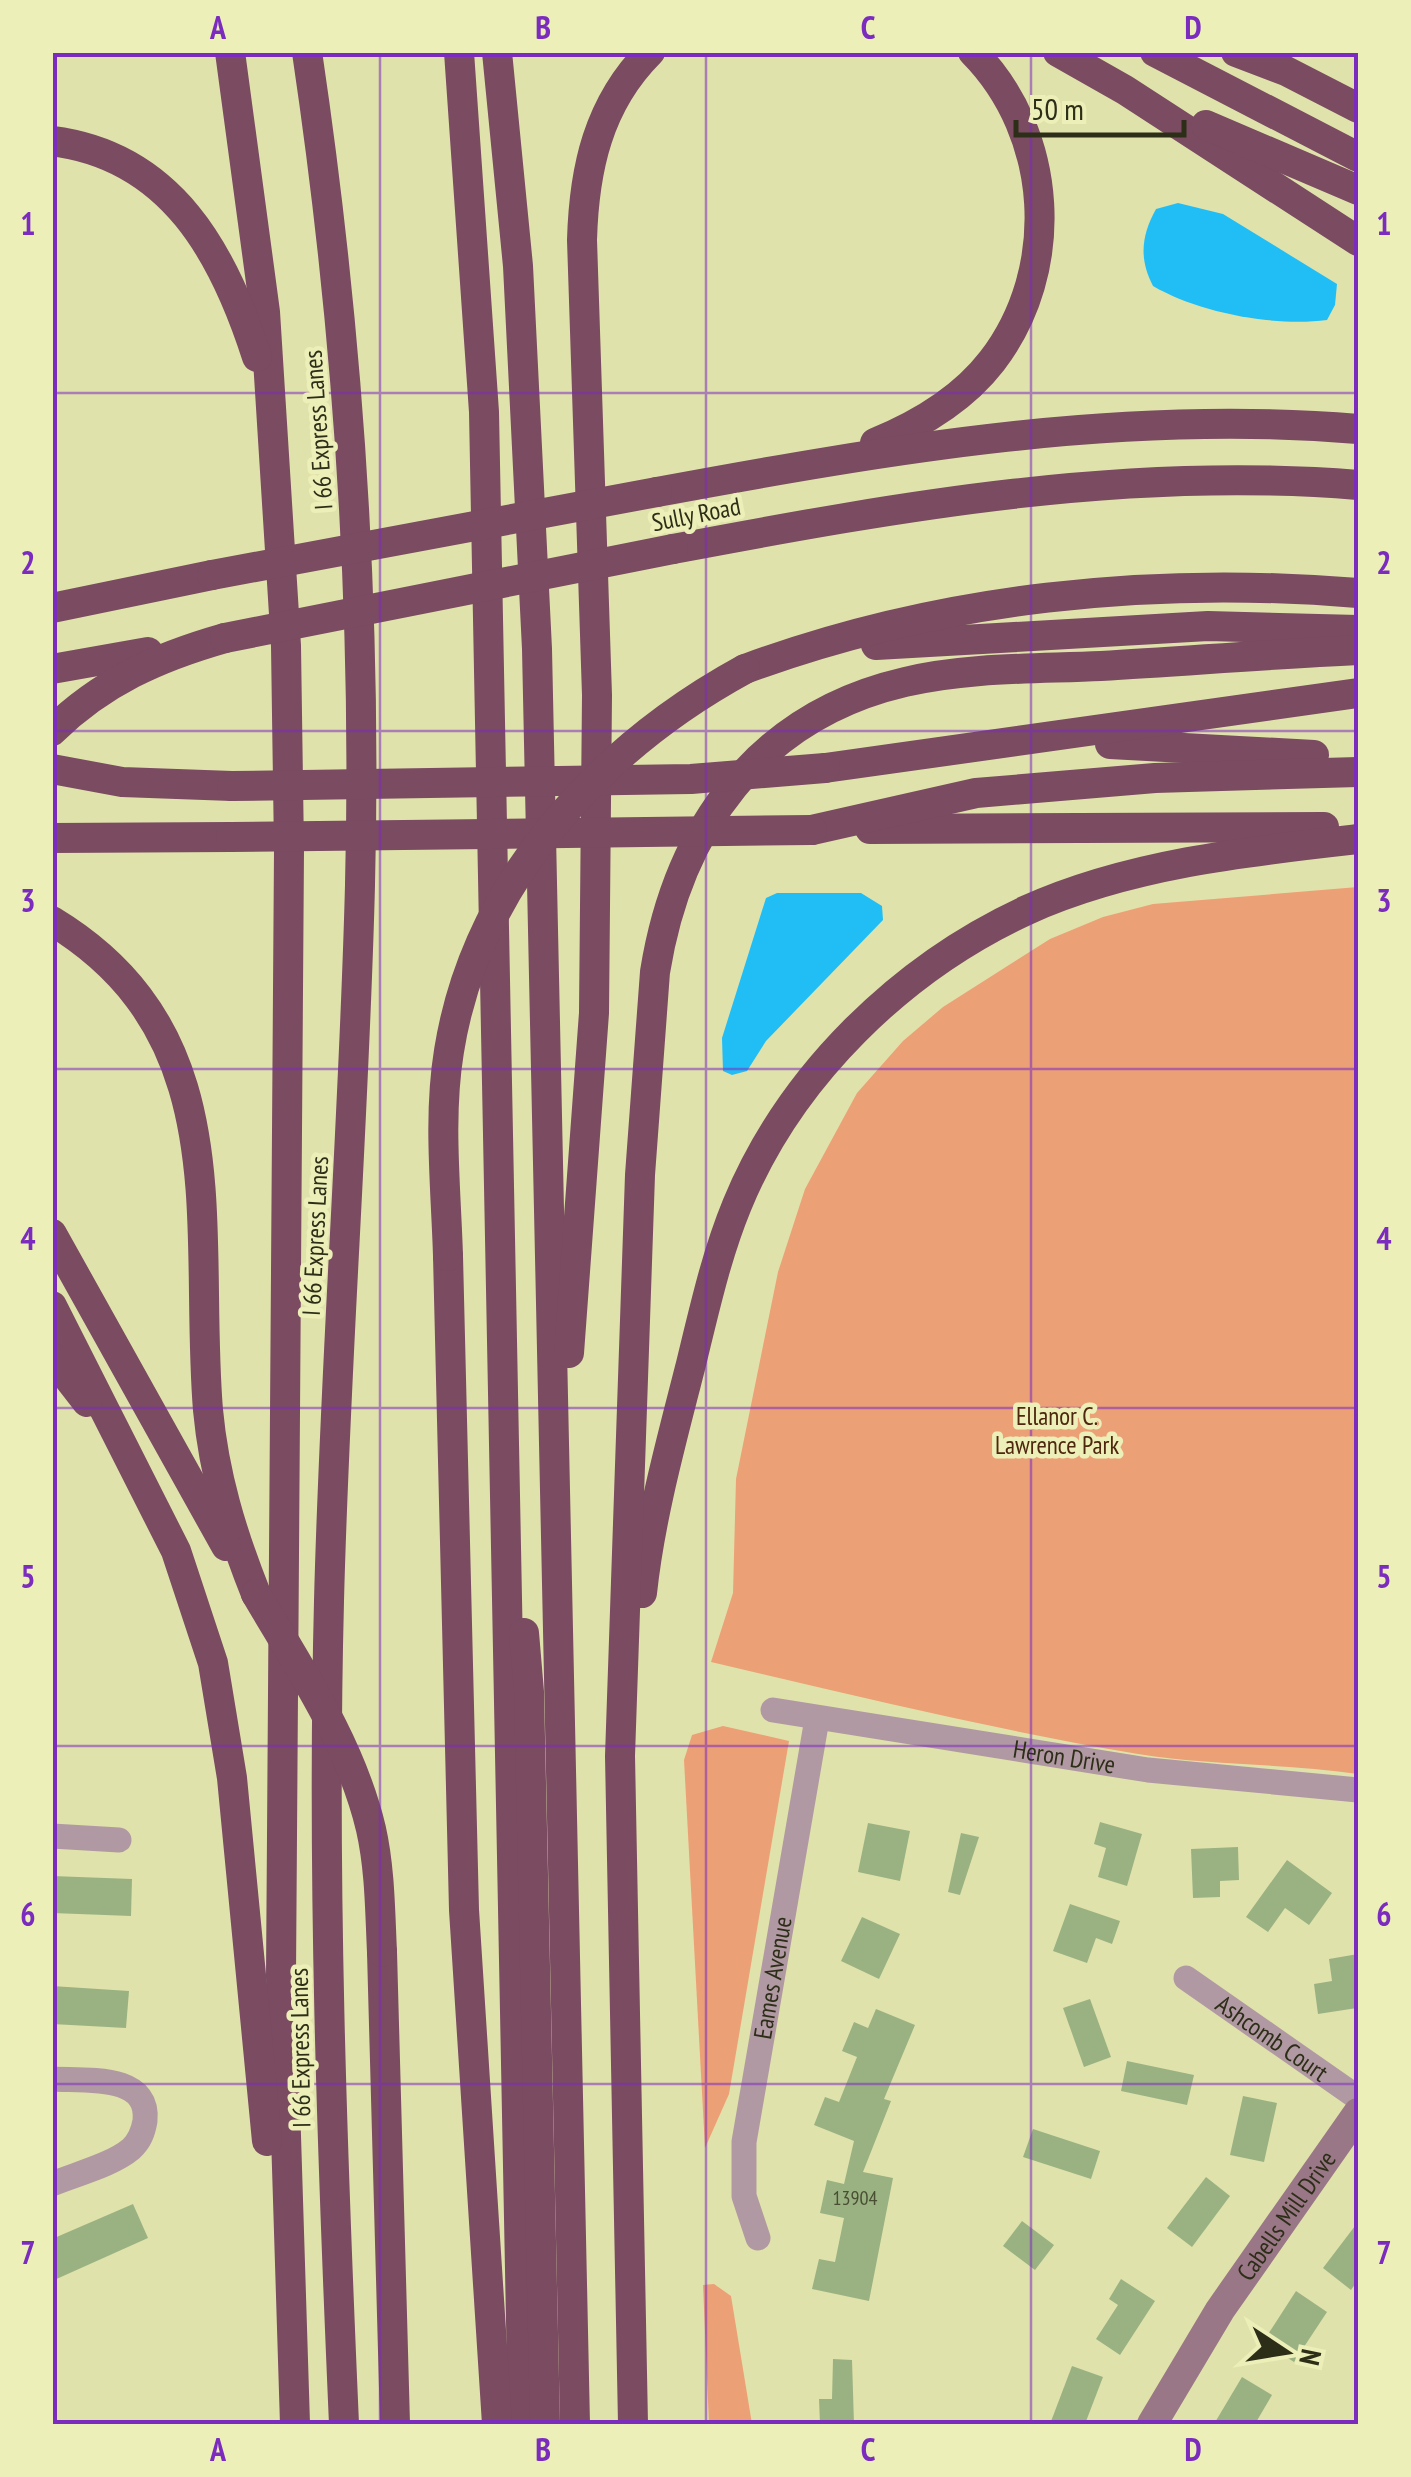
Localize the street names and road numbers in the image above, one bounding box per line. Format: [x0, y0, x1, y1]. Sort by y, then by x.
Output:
street label: I 66 Express Lanes [296, 349, 340, 511]
street label: Sully Road [649, 490, 743, 538]
street label: I 66 Express Lanes [295, 1155, 335, 1317]
street label: Heron Drive [1011, 1733, 1118, 1781]
street label: Eames Avenue [746, 1914, 799, 2041]
street label: I 66 Express Lanes [283, 1968, 317, 2128]
street label: Ashcomb Court [1210, 1988, 1335, 2088]
street label: Cabells Mill Drive [1230, 2144, 1343, 2287]

